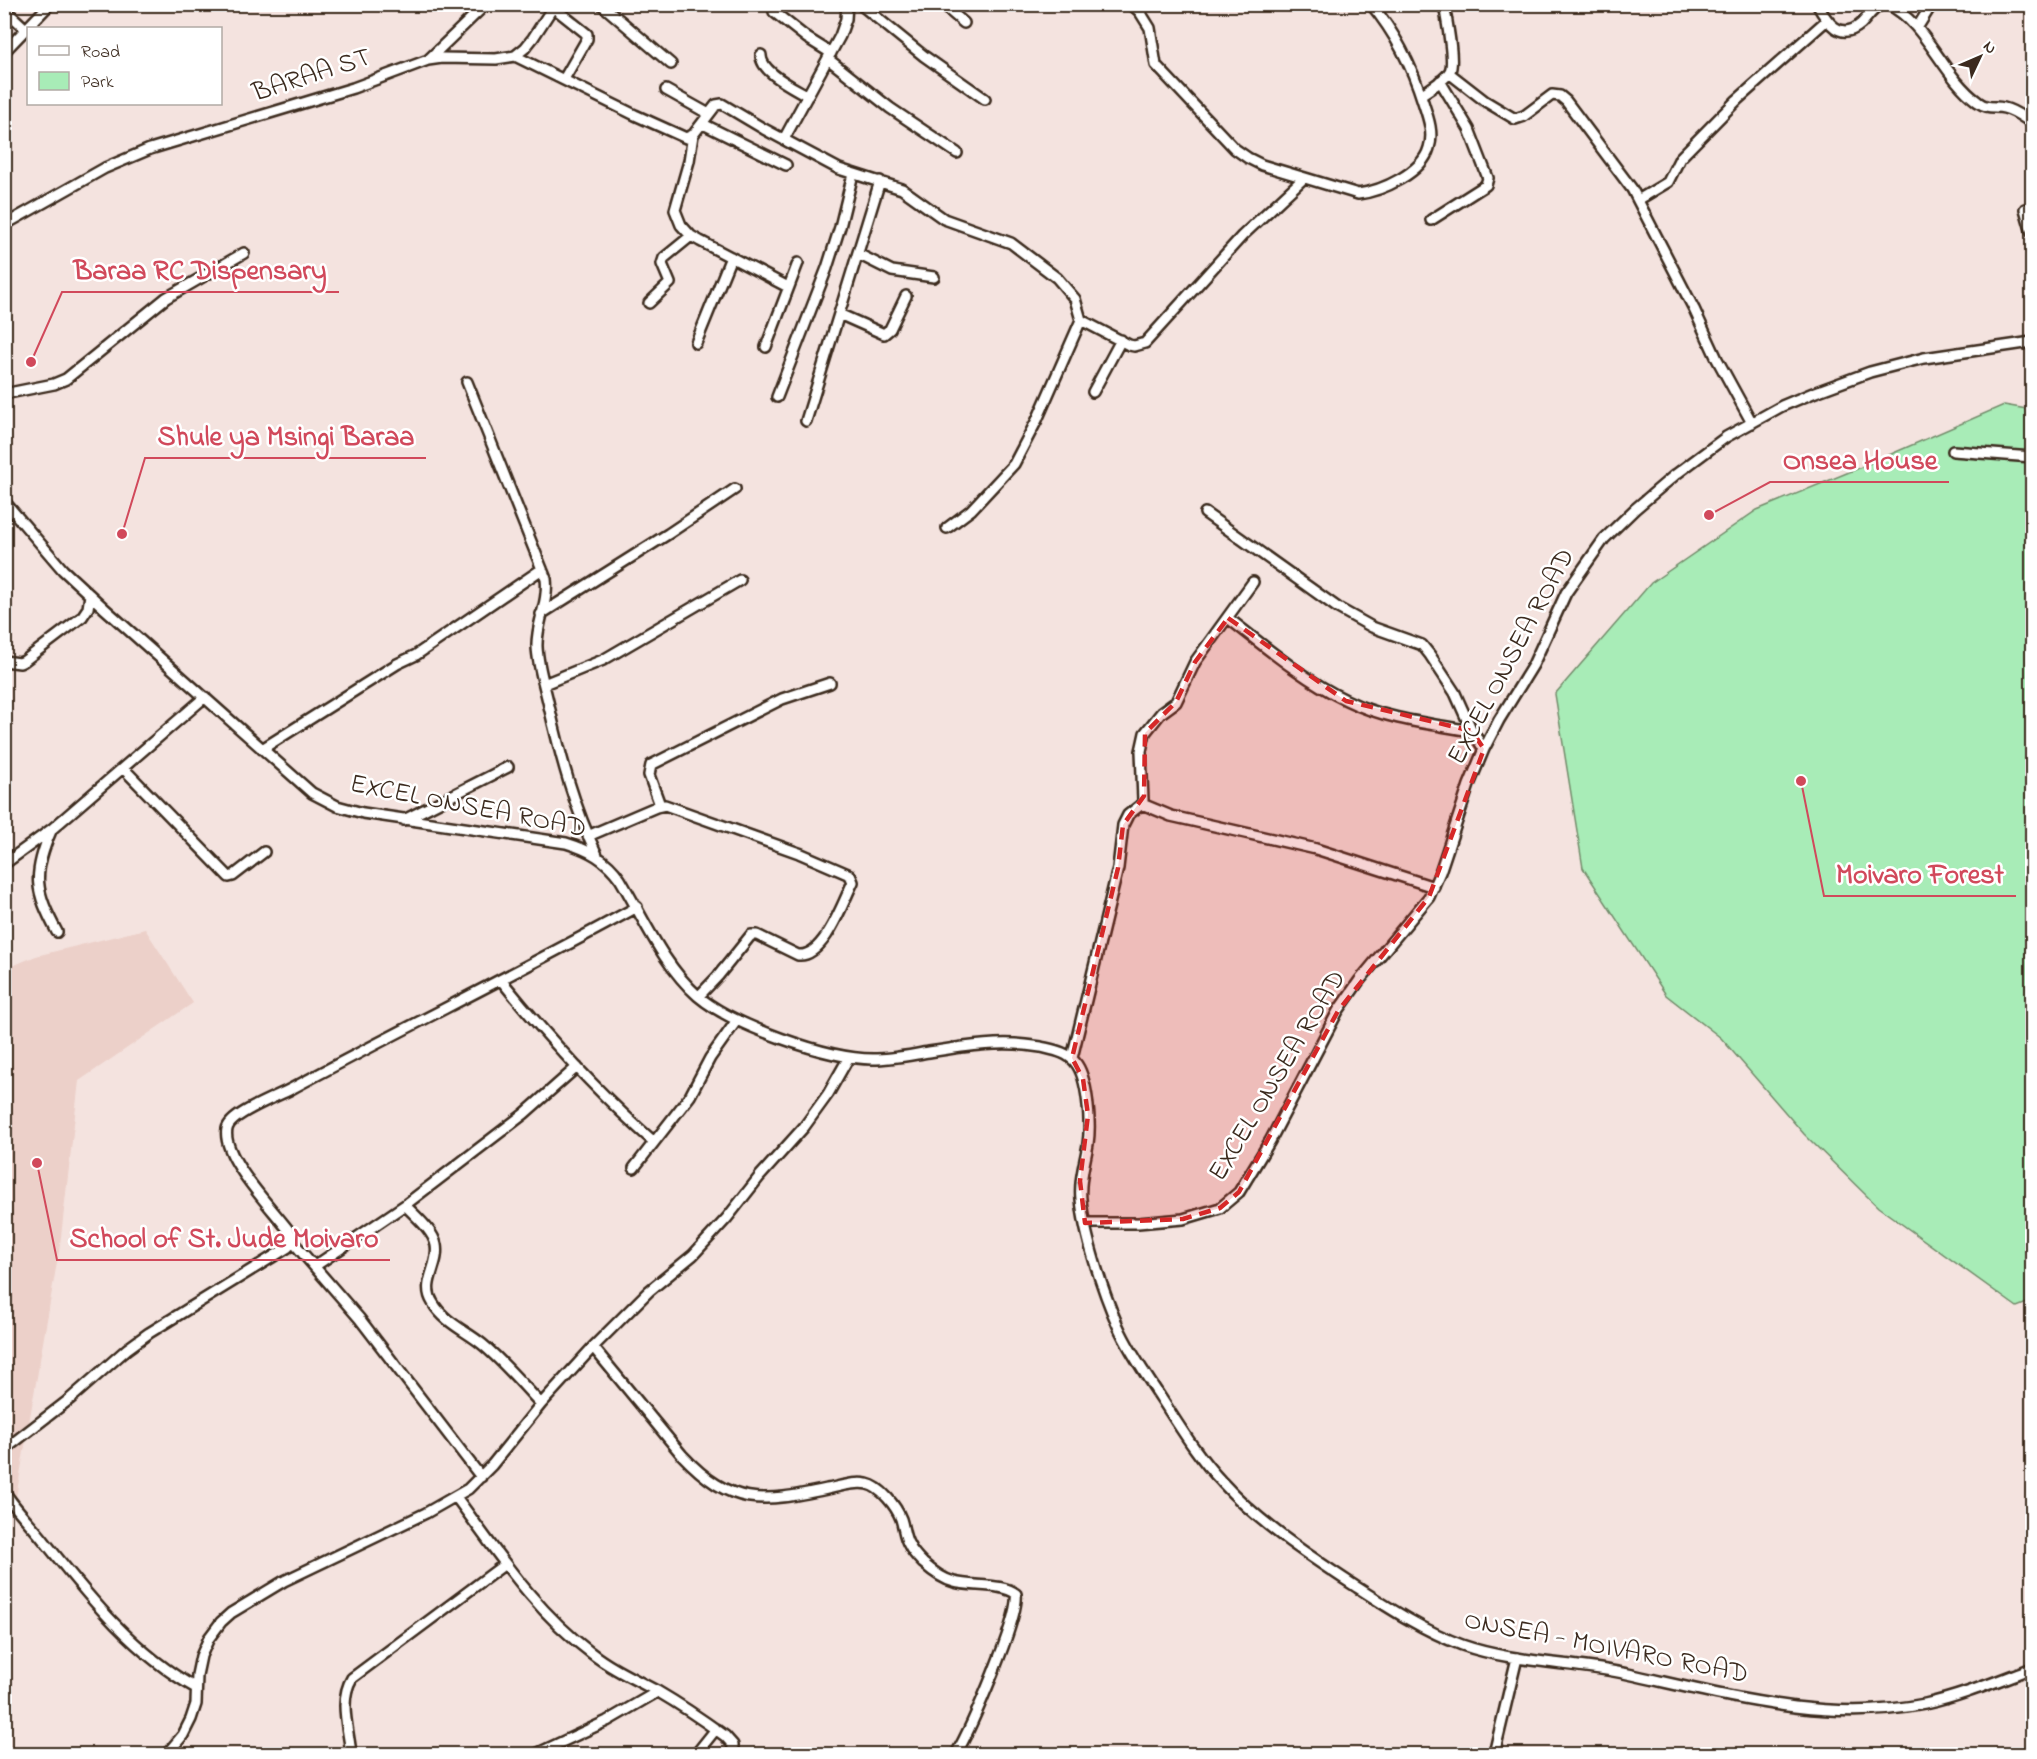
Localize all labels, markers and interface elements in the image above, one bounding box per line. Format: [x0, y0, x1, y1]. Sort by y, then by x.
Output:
legend [27, 27, 222, 105]
north arrow [1950, 27, 2010, 87]
text: N [1977, 36, 2002, 60]
street label: BARAA ST [247, 39, 376, 114]
text: Road [81, 40, 120, 66]
text: Park [81, 70, 114, 96]
callout: Baraa RC Dispensary [62, 246, 339, 292]
text: Baraa RC Dispensary [71, 252, 327, 293]
callout: Shule ya Msingi Baraa [145, 412, 426, 458]
text: Shule ya Msingi Baraa [158, 418, 414, 460]
callout: Onsea House [1770, 436, 1949, 482]
text: Onsea House [1783, 442, 1939, 483]
street label: EXCEL ONSEA ROAD [1438, 542, 1586, 772]
street label: EXCEL ONSEA ROAD [346, 765, 590, 849]
callout: Moivaro Forest [1824, 850, 2016, 896]
text: Moivaro Forest [1836, 856, 2005, 897]
street label: EXCEL ONSEA ROAD [1199, 963, 1357, 1189]
callout: School of St. Jude Moivaro [57, 1214, 390, 1260]
text: School of St. Jude Moivaro [70, 1220, 378, 1261]
street label: ONSEA - MOIVARO ROAD [1461, 1601, 1751, 1695]

